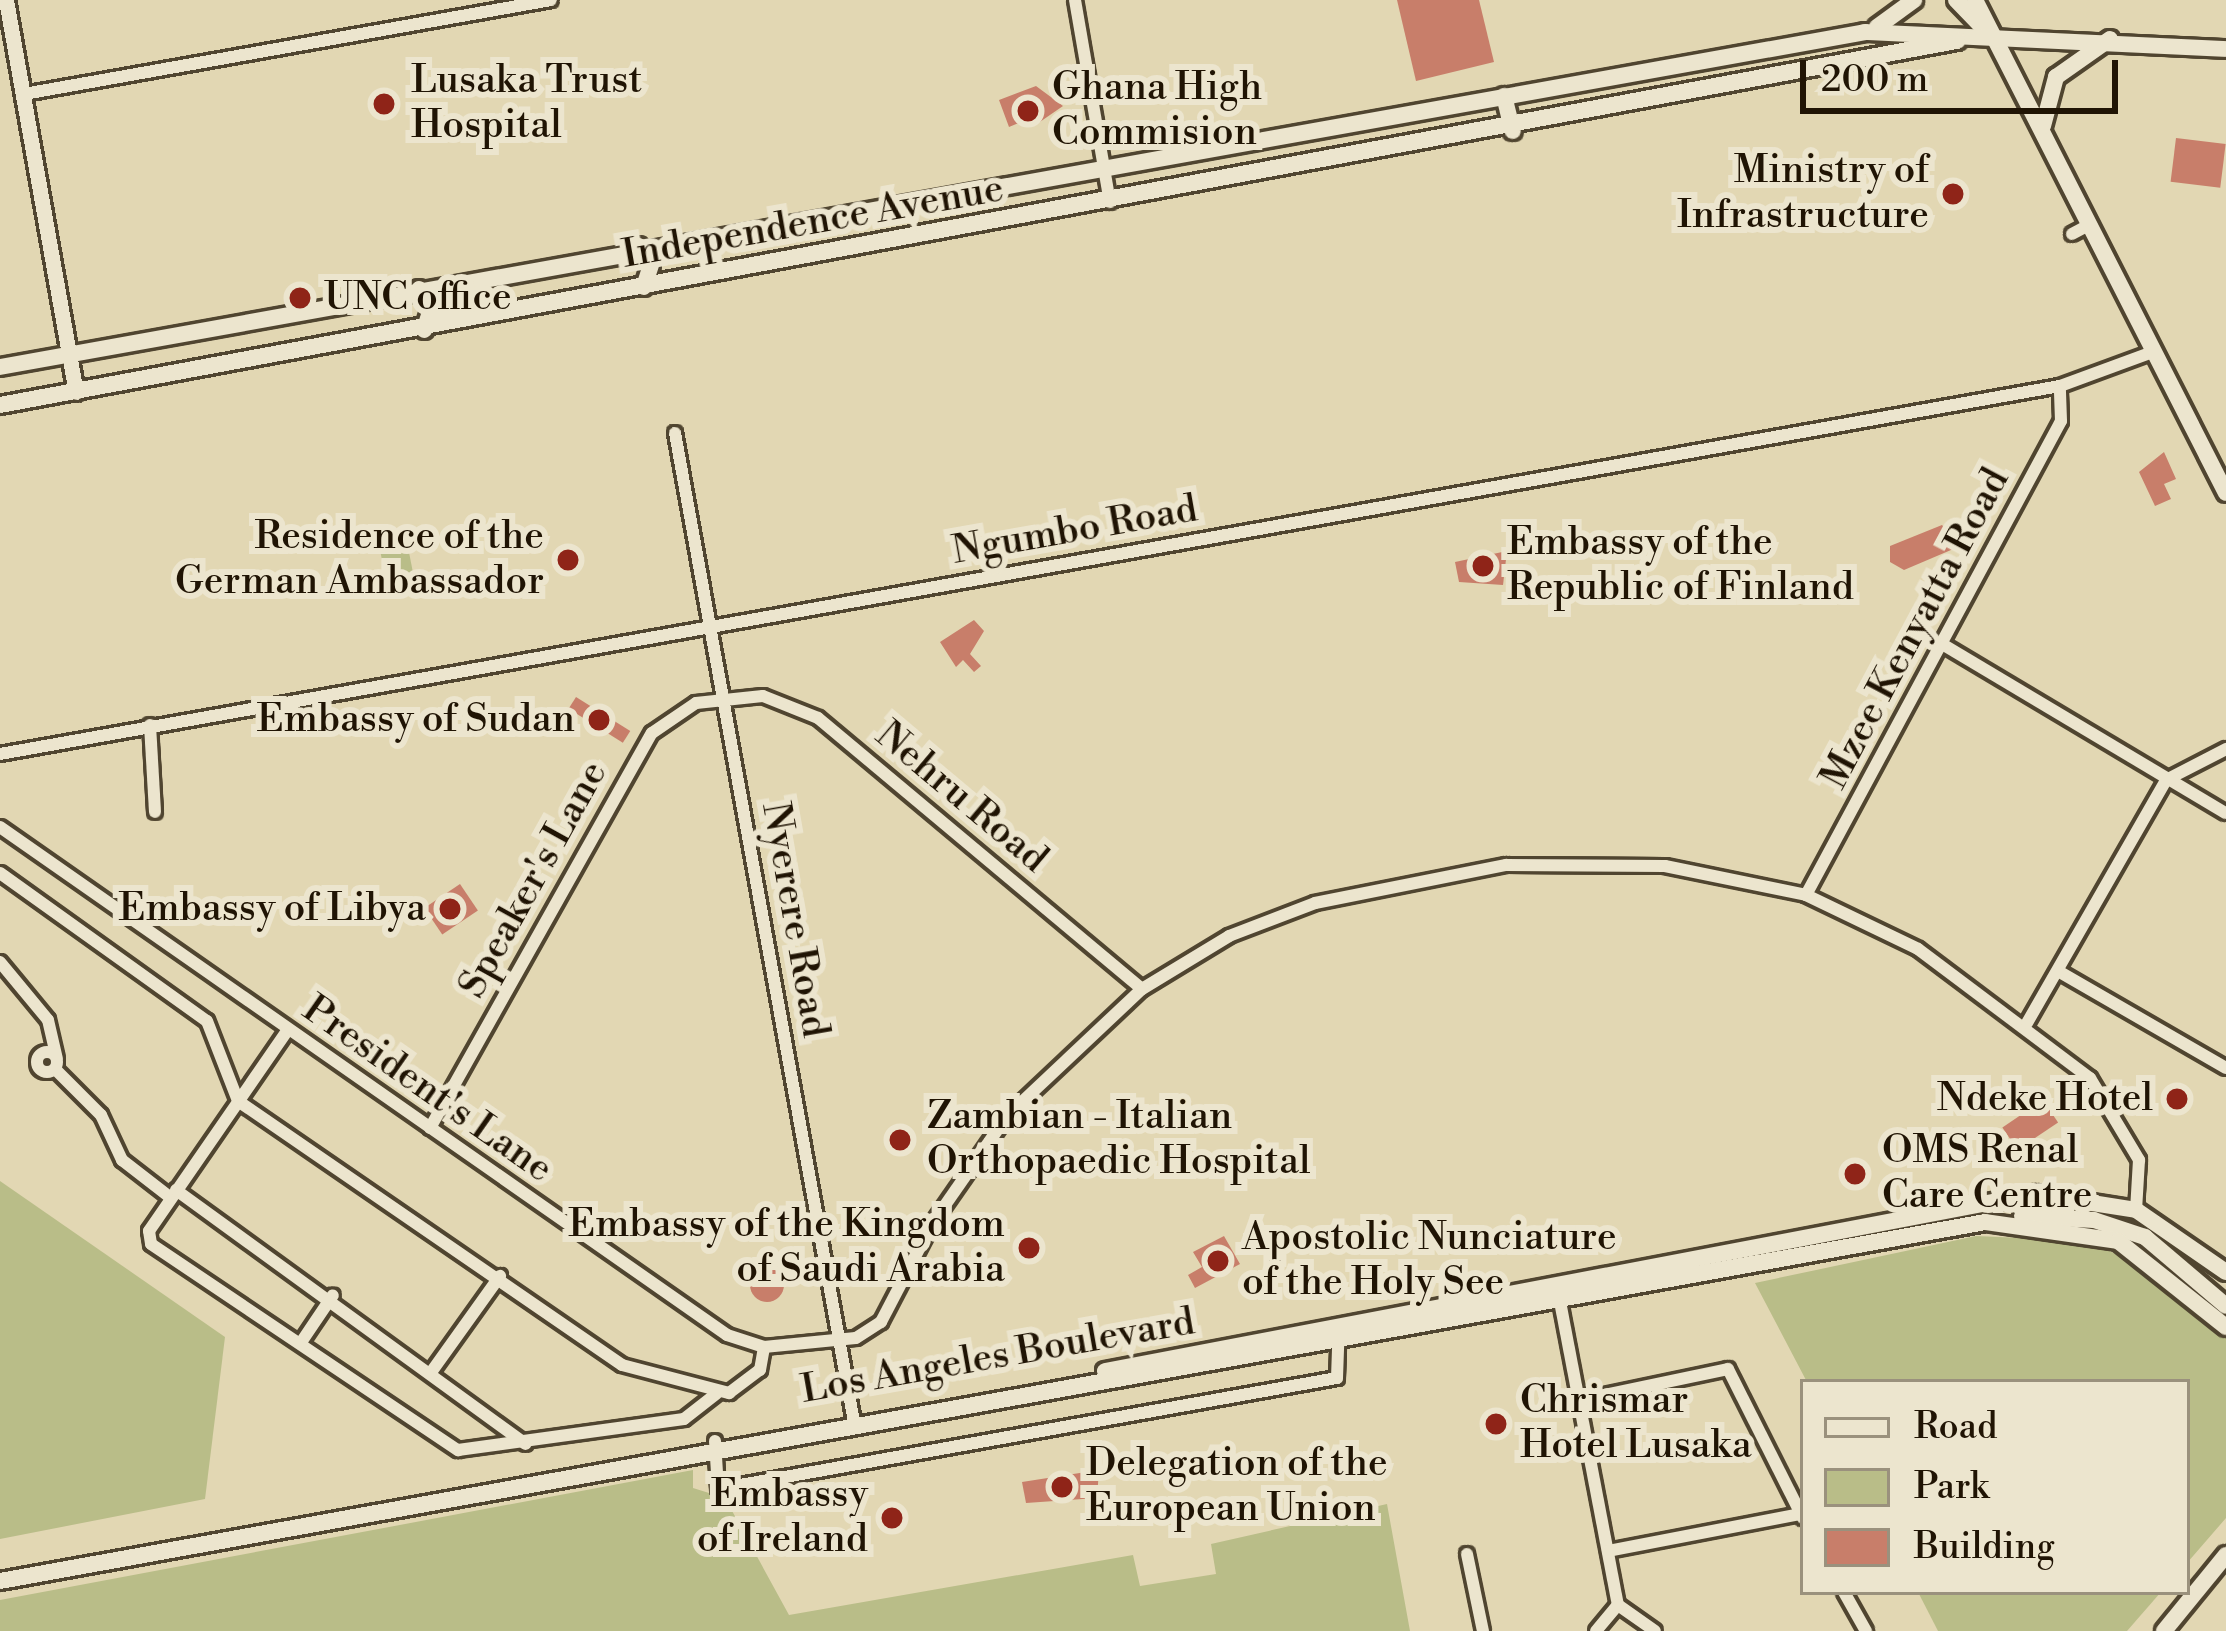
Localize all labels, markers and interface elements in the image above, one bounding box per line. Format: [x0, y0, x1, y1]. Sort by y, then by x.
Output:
scale bar [1806, 36, 2124, 110]
text: 200 m [1821, 58, 1928, 103]
place label: Lusaka Trust Hospital [411, 59, 642, 150]
place label: Ghana High Commision [1052, 66, 1262, 157]
marker: Lusaka Trust Hospital [368, 88, 400, 120]
marker: Ghana High Commision [1015, 98, 1041, 124]
place label: Ministry of Infrastructure [1677, 149, 1929, 240]
street label: Independence Avenue [619, 166, 1007, 280]
marker: Ministry of Infrastructure [1940, 181, 1966, 207]
place label: UNC office [324, 275, 512, 321]
marker: UNC office [287, 285, 313, 311]
street label: Mzee Kenyatta Road [1812, 461, 2020, 797]
street label: Ngumbo Road [949, 486, 1201, 576]
place label: Residence of the German Ambassador [175, 515, 544, 606]
place label: Embassy of the Republic of Finland [1507, 521, 1854, 612]
marker: Residence of the German Ambassador [555, 547, 581, 573]
marker: Embassy of the Republic of Finland [1470, 553, 1496, 579]
place label: Embassy of Sudan [257, 697, 575, 743]
marker: Embassy of Sudan [586, 707, 612, 733]
street label: Nehru Road [865, 713, 1057, 883]
street label: Speaker's Lane [450, 754, 618, 1006]
street label: Nyerere Road [750, 799, 838, 1041]
place label: Embassy of Libya [119, 886, 426, 932]
marker: Embassy of Libya [437, 896, 463, 922]
street label: President's Lane [293, 986, 561, 1194]
place label: Ndeke Hotel [1937, 1076, 2153, 1122]
marker: Ndeke Hotel [2164, 1086, 2190, 1112]
place label: Zambian - Italian Orthopaedic Hospital [927, 1095, 1310, 1186]
marker: Zambian - Italian Orthopaedic Hospital [884, 1124, 916, 1156]
place label: OMS Renal Care Centre [1882, 1129, 2093, 1220]
marker: OMS Renal Care Centre [1839, 1158, 1871, 1190]
place label: Embassy of the Kingdom of Saudi Arabia [568, 1203, 1005, 1294]
place label: Apostolic Nunciature of the Holy See [1242, 1216, 1617, 1307]
marker: Embassy of the Kingdom of Saudi Arabia [1016, 1235, 1042, 1261]
marker: Apostolic Nunciature of the Holy See [1205, 1248, 1231, 1274]
street label: Los Angeles Boulevard [797, 1299, 1199, 1415]
place label: Chrismar Hotel Lusaka [1520, 1379, 1752, 1470]
legend [1800, 1379, 2190, 1595]
text: Road [1914, 1405, 1997, 1450]
marker: Chrismar Hotel Lusaka [1483, 1411, 1509, 1437]
place label: Delegation of the European Union [1086, 1442, 1388, 1533]
text: Park [1914, 1465, 1989, 1510]
place label: Embassy of Ireland [697, 1473, 868, 1564]
marker: Delegation of the European Union [1049, 1474, 1075, 1500]
marker: Embassy of Ireland [879, 1505, 905, 1531]
text: Building [1914, 1525, 2055, 1570]

